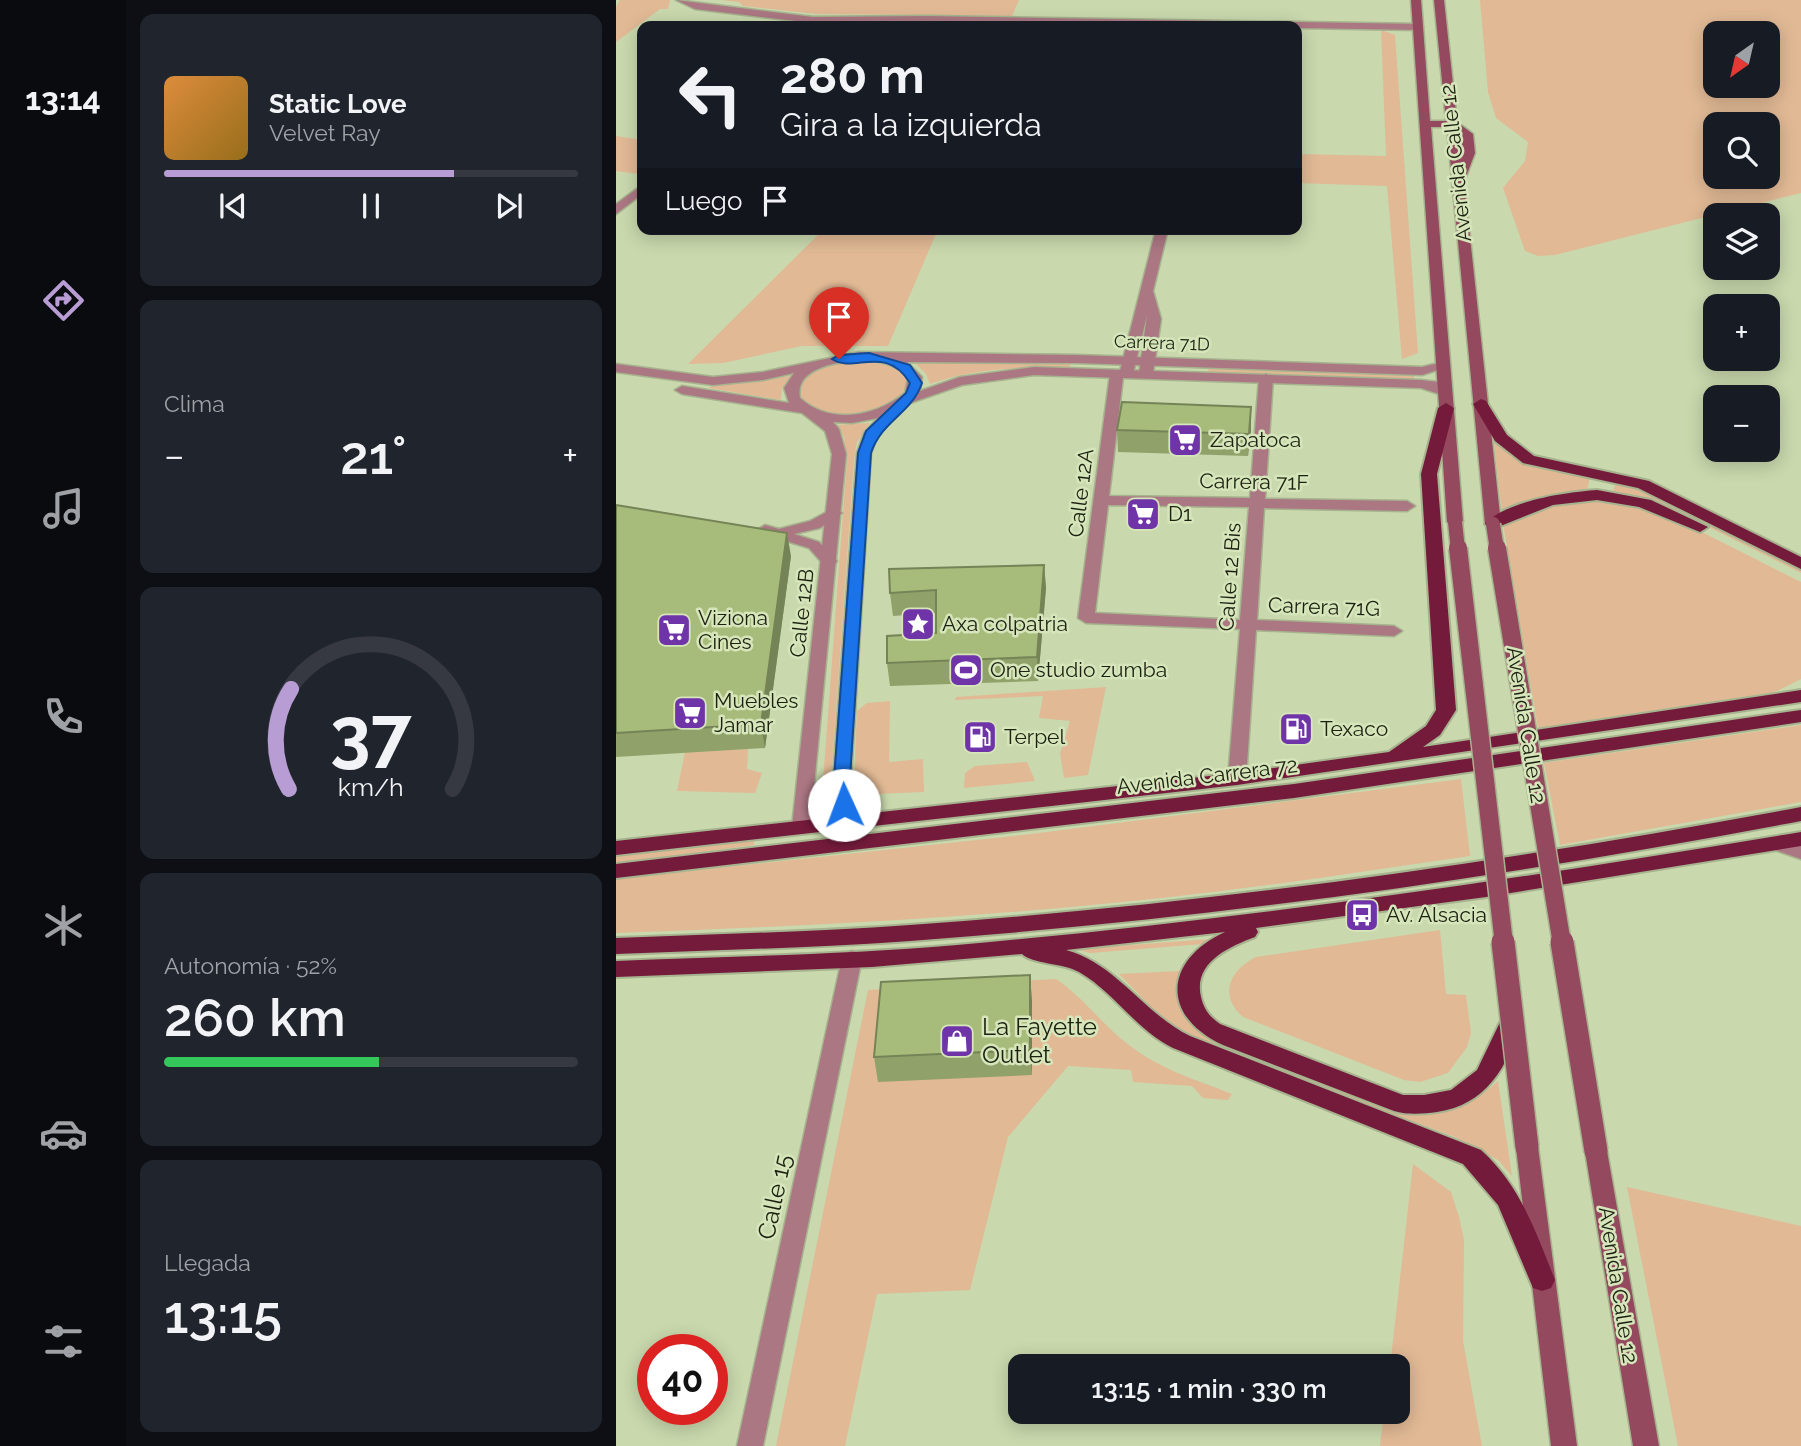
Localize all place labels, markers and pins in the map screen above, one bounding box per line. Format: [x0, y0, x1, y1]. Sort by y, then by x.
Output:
pin [809, 287, 869, 359]
supermarket icon: Zapatoca [1166, 421, 1204, 459]
place label: Zapatoca [1210, 427, 1301, 452]
supermarket icon: D1 [1124, 495, 1162, 533]
place label: D1 [1168, 501, 1192, 526]
place label: Viziona Cines [698, 605, 768, 654]
place icon: Axa colpatria [899, 605, 937, 643]
supermarket icon: Viziona Cines [655, 611, 693, 649]
place label: Axa colpatria [942, 611, 1068, 636]
sports icon: One studio zumba [947, 651, 985, 689]
place label: One studio zumba [990, 657, 1167, 682]
place label: Muebles Jamar [714, 688, 798, 737]
supermarket icon: Muebles Jamar [671, 694, 709, 732]
fuel station icon: Texaco [1277, 710, 1315, 748]
place label: Texaco [1320, 716, 1388, 741]
fuel station icon: Terpel [961, 718, 999, 756]
place label: Terpel [1004, 724, 1065, 749]
bus stop icon: Av. Alsacia [1343, 896, 1381, 934]
place label: Av. Alsacia [1386, 902, 1487, 927]
place label: La Fayette Outlet [982, 1012, 1097, 1069]
shop icon: La Fayette Outlet [938, 1022, 976, 1060]

